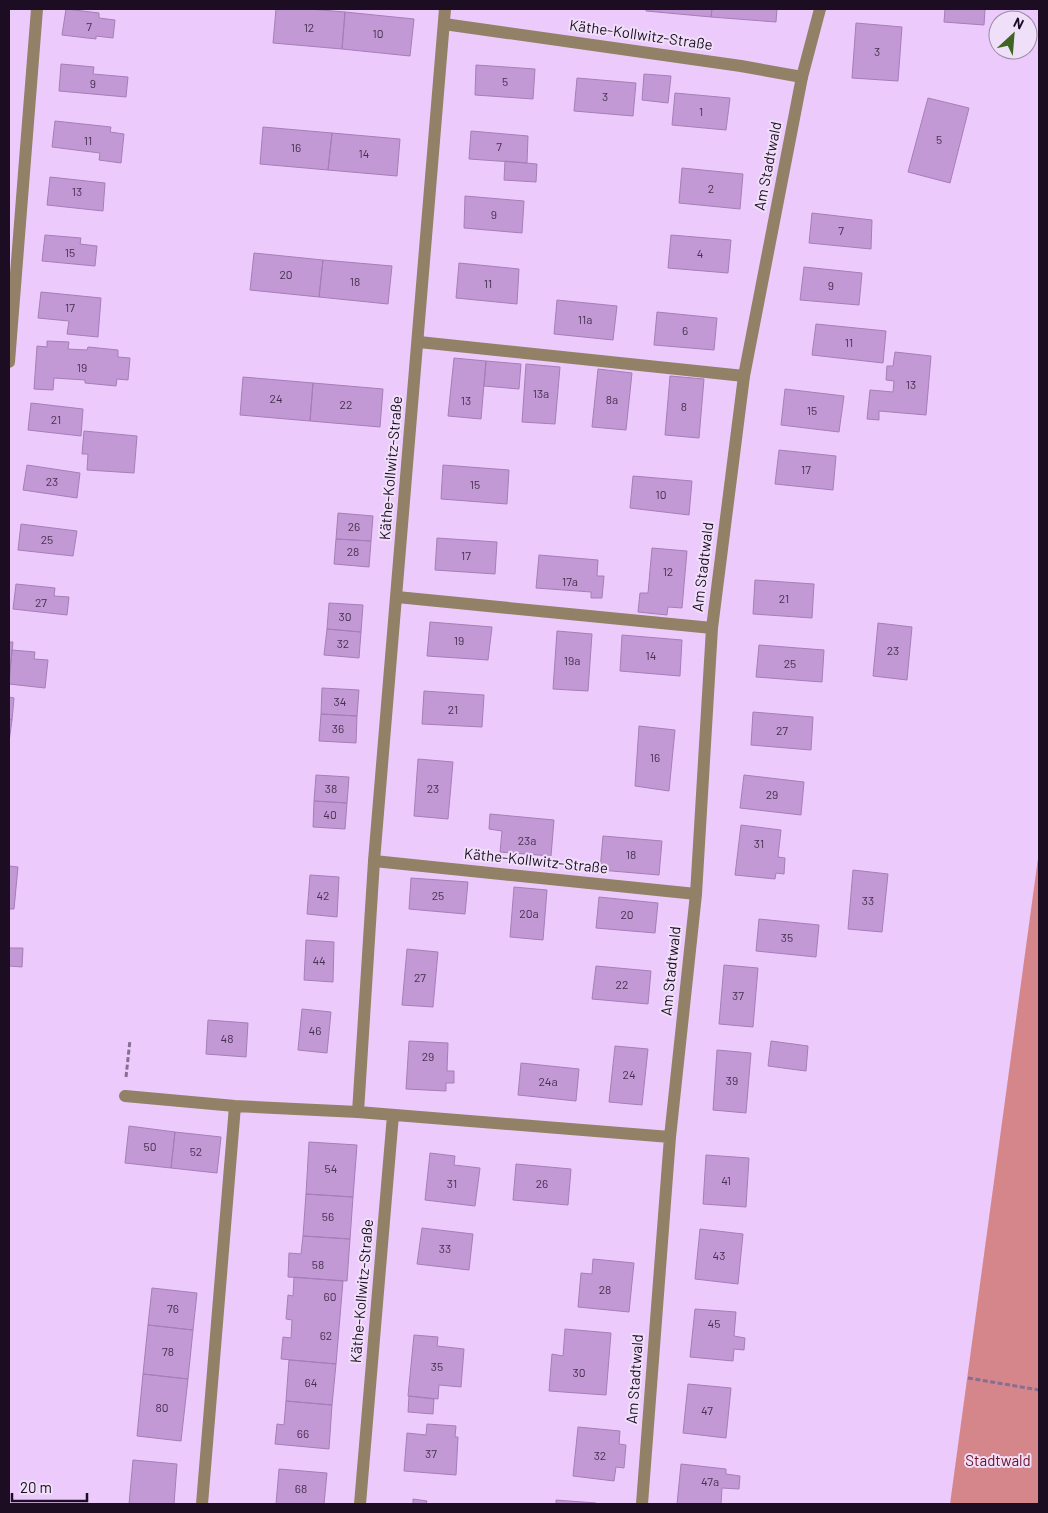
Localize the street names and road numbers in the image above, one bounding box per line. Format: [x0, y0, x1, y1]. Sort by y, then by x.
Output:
street label: Käthe-Kollwitz-Straße [568, 15, 714, 53]
street label: Am Stadtwald [750, 120, 784, 212]
street label: Käthe-Kollwitz-Straße [375, 395, 405, 541]
street label: Am Stadtwald [688, 521, 716, 613]
street label: Käthe-Kollwitz-Straße [463, 844, 609, 877]
street label: Am Stadtwald [656, 925, 684, 1017]
street label: Käthe-Kollwitz-Straße [346, 1218, 376, 1364]
street label: Am Stadtwald [622, 1333, 646, 1424]

